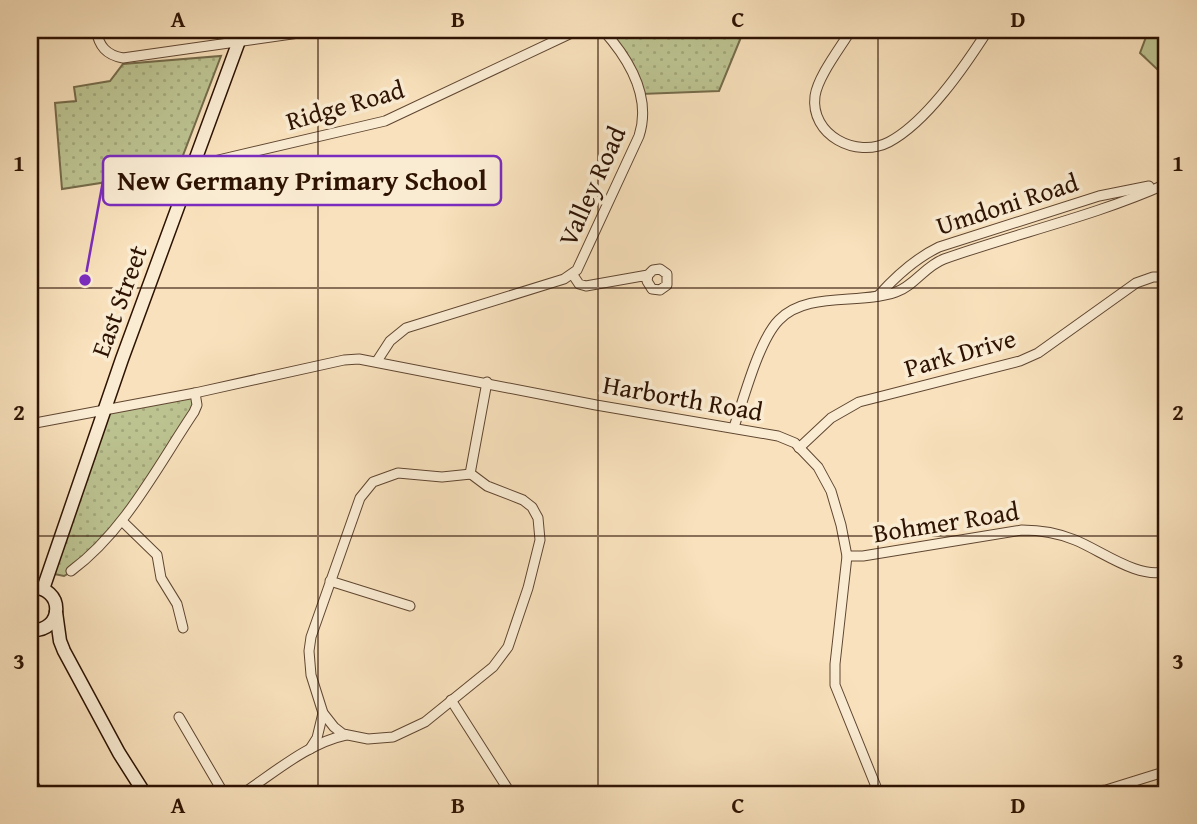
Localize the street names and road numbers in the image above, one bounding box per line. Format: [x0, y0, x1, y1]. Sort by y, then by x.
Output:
street label: Ridge Road [281, 69, 409, 140]
street label: Valley Road [548, 119, 635, 252]
street label: Umdoni Road [931, 162, 1083, 245]
street label: East Street [80, 239, 157, 362]
street label: Park Drive [900, 318, 1020, 387]
street label: Harborth Road [600, 364, 766, 431]
street label: Bohmer Road [870, 491, 1022, 552]

